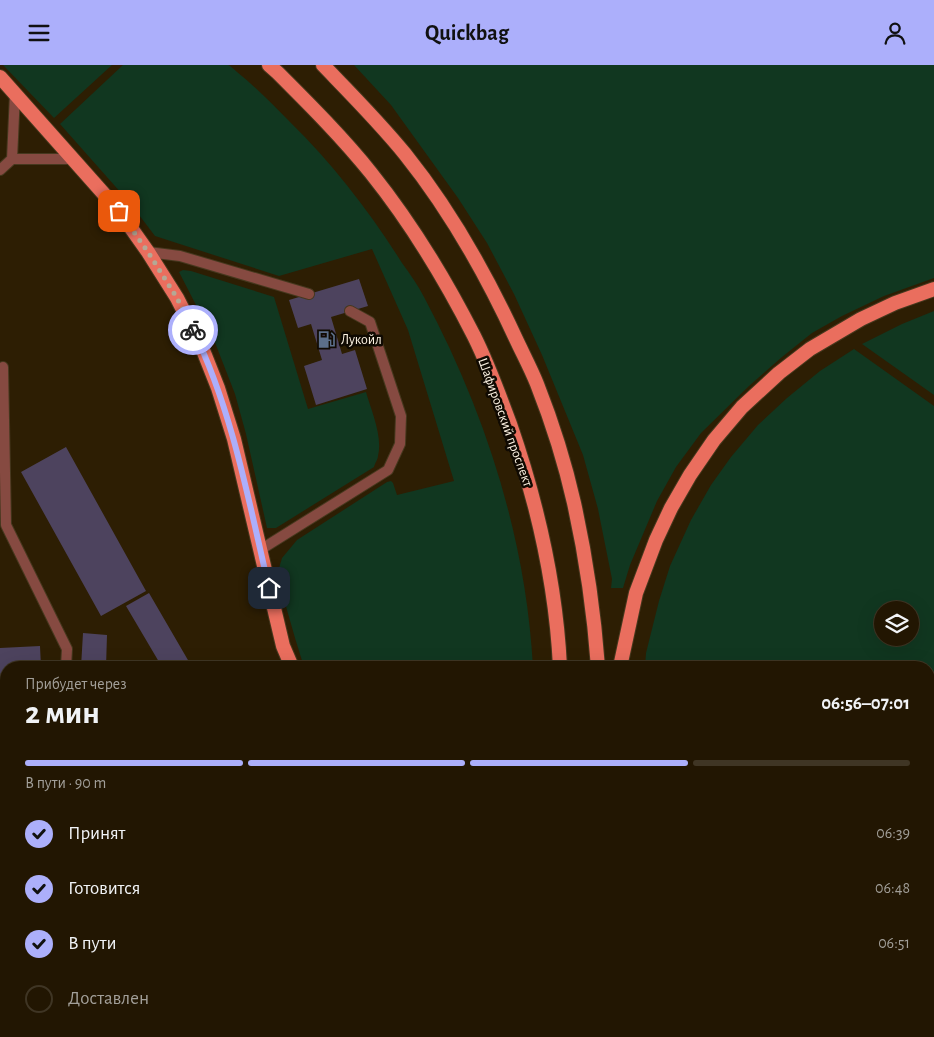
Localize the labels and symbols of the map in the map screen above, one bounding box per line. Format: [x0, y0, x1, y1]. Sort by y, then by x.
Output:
pin [98, 190, 140, 232]
courier [168, 305, 218, 355]
fuel station icon: Лукойл [317, 329, 337, 349]
place label: Лукойл [341, 333, 382, 347]
street label: Шафировский проспект [475, 356, 535, 490]
pin [248, 567, 290, 609]

